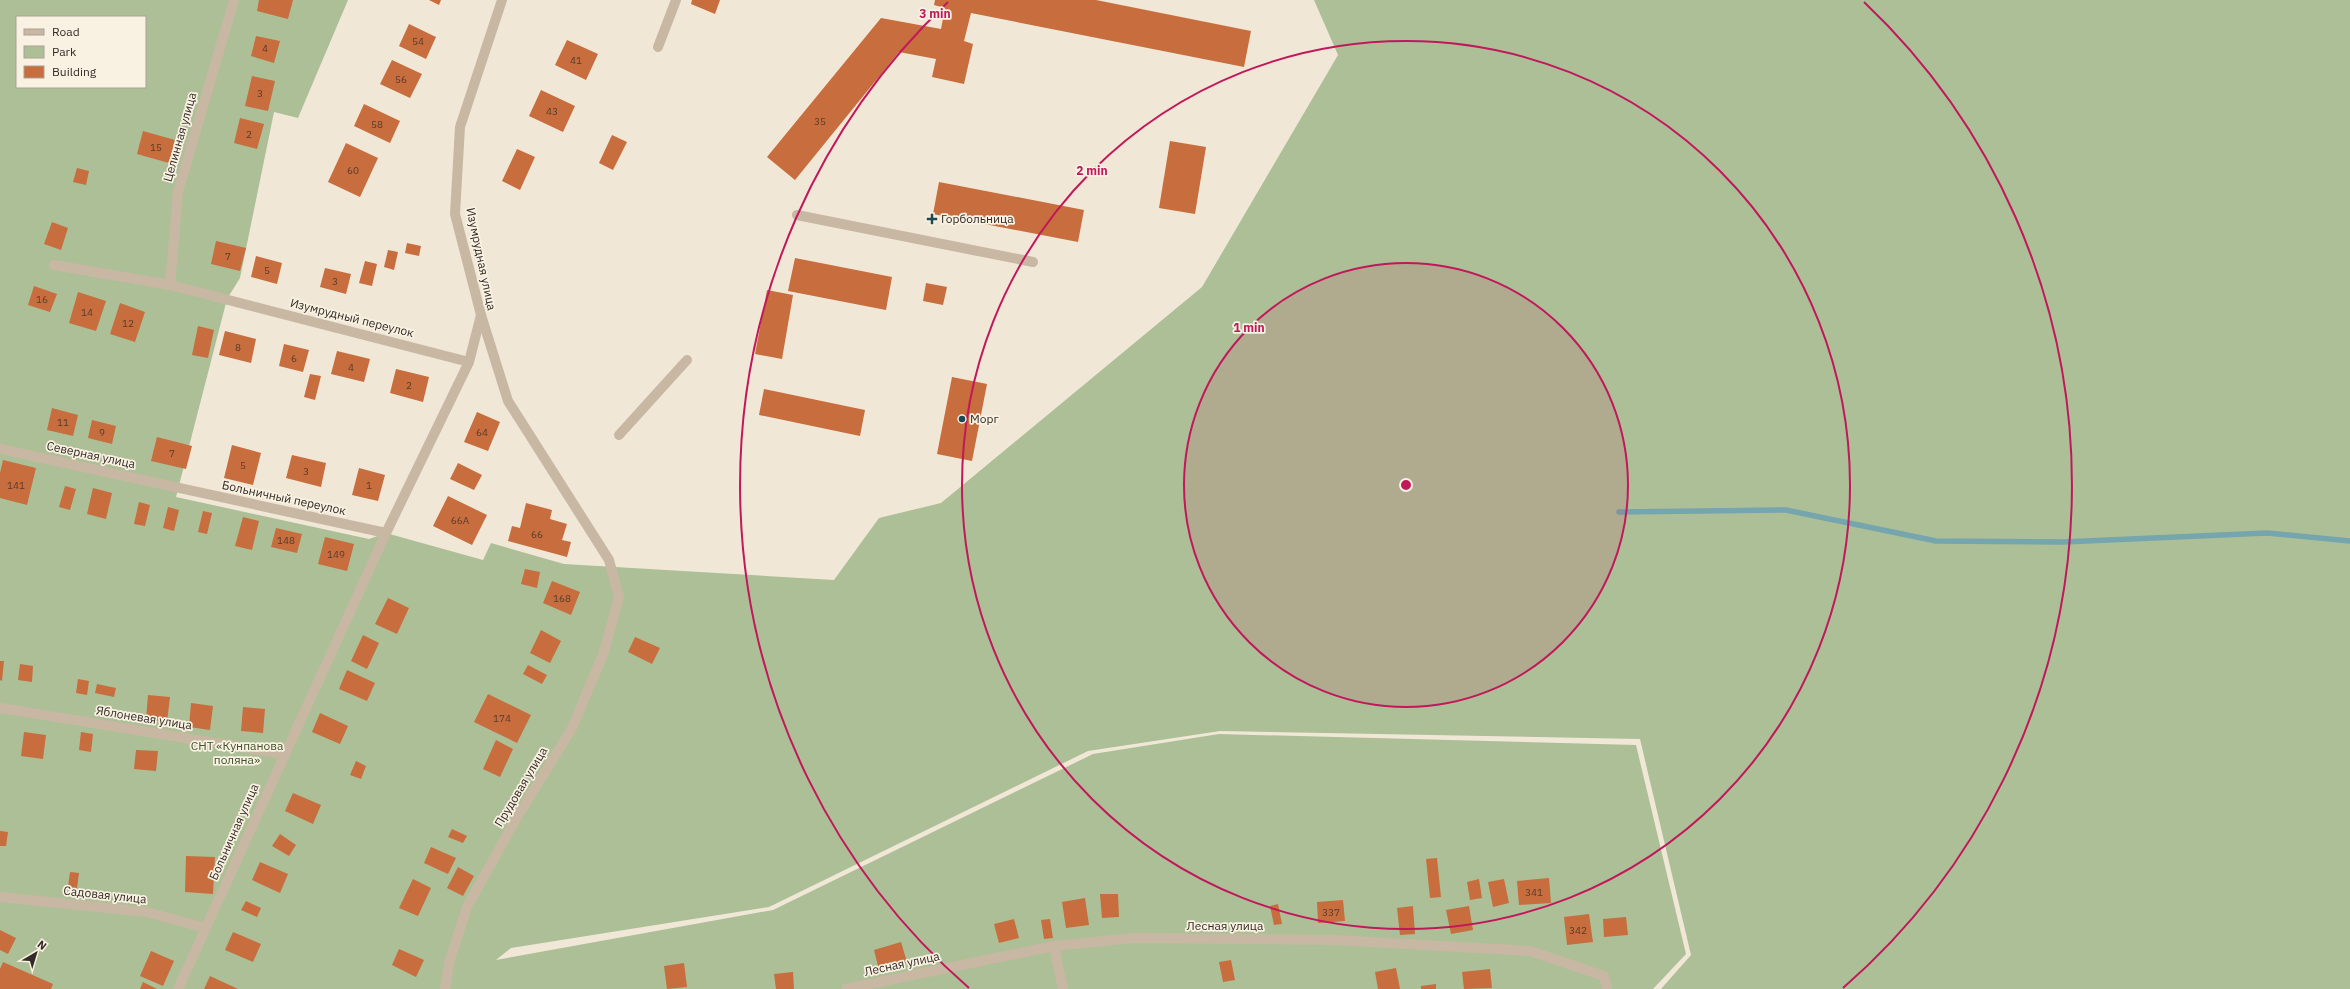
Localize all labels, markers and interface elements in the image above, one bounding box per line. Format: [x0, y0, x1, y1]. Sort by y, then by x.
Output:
text: 3 min [919, 6, 951, 21]
legend [16, 16, 146, 88]
text: Road [52, 24, 80, 39]
house number: 54 [412, 35, 424, 48]
house number: 4 [262, 42, 268, 55]
text: Park [52, 44, 77, 59]
house number: 41 [570, 54, 582, 67]
text: Building [52, 64, 97, 79]
house number: 56 [395, 73, 407, 86]
house number: 3 [257, 87, 263, 100]
street label: Целинная улица [160, 90, 200, 183]
house number: 43 [546, 105, 558, 118]
house number: 35 [814, 115, 826, 128]
house number: 58 [371, 118, 383, 131]
house number: 2 [246, 128, 252, 141]
house number: 15 [150, 141, 162, 154]
text: 2 min [1076, 163, 1108, 178]
house number: 60 [347, 164, 359, 177]
street label: Изумрудная улица [463, 206, 500, 312]
place label: Горбольница [941, 211, 1014, 226]
marker: Горбольница [926, 213, 938, 225]
house number: 7 [225, 250, 231, 263]
house number: 5 [264, 264, 270, 277]
house number: 3 [332, 275, 338, 288]
house number: 16 [36, 293, 48, 306]
street label: Изумрудный переулок [289, 295, 416, 340]
house number: 14 [81, 306, 93, 319]
house number: 12 [122, 317, 134, 330]
text: 1 min [1233, 320, 1265, 335]
house number: 8 [235, 341, 241, 354]
house number: 6 [291, 352, 297, 365]
house number: 4 [348, 361, 354, 374]
house number: 2 [406, 379, 412, 392]
place label: Морг [970, 411, 999, 426]
marker: Морг [957, 414, 967, 424]
house number: 11 [57, 416, 69, 429]
house number: 9 [99, 426, 105, 439]
house number: 64 [476, 426, 488, 439]
street label: Северная улица [45, 438, 137, 471]
house number: 7 [169, 447, 175, 460]
house number: 5 [240, 459, 246, 472]
house number: 3 [303, 465, 309, 478]
street label: Больничный переулок [221, 477, 348, 518]
centre of rings [1399, 478, 1413, 492]
house number: 141 [7, 479, 25, 492]
house number: 1 [366, 479, 372, 492]
house number: 66А [451, 514, 470, 527]
house number: 66 [531, 528, 543, 541]
house number: 148 [277, 534, 295, 547]
house number: 149 [327, 548, 345, 561]
house number: 168 [553, 592, 571, 605]
street label: Яблоневая улица [95, 703, 194, 733]
house number: 174 [493, 712, 511, 725]
park label: СНТ «Кунпанова поляна» [191, 738, 284, 767]
street label: Прудовая улица [491, 744, 551, 829]
street label: Больничная улица [206, 781, 262, 882]
street label: Садовая улица [63, 883, 148, 906]
house number: 341 [1525, 886, 1543, 899]
house number: 337 [1322, 906, 1340, 919]
street label: Лесная улица [1187, 918, 1264, 933]
house number: 342 [1569, 924, 1587, 937]
north arrow [16, 933, 56, 973]
text: N [35, 937, 50, 953]
street label: Лесная улица [863, 948, 942, 979]

